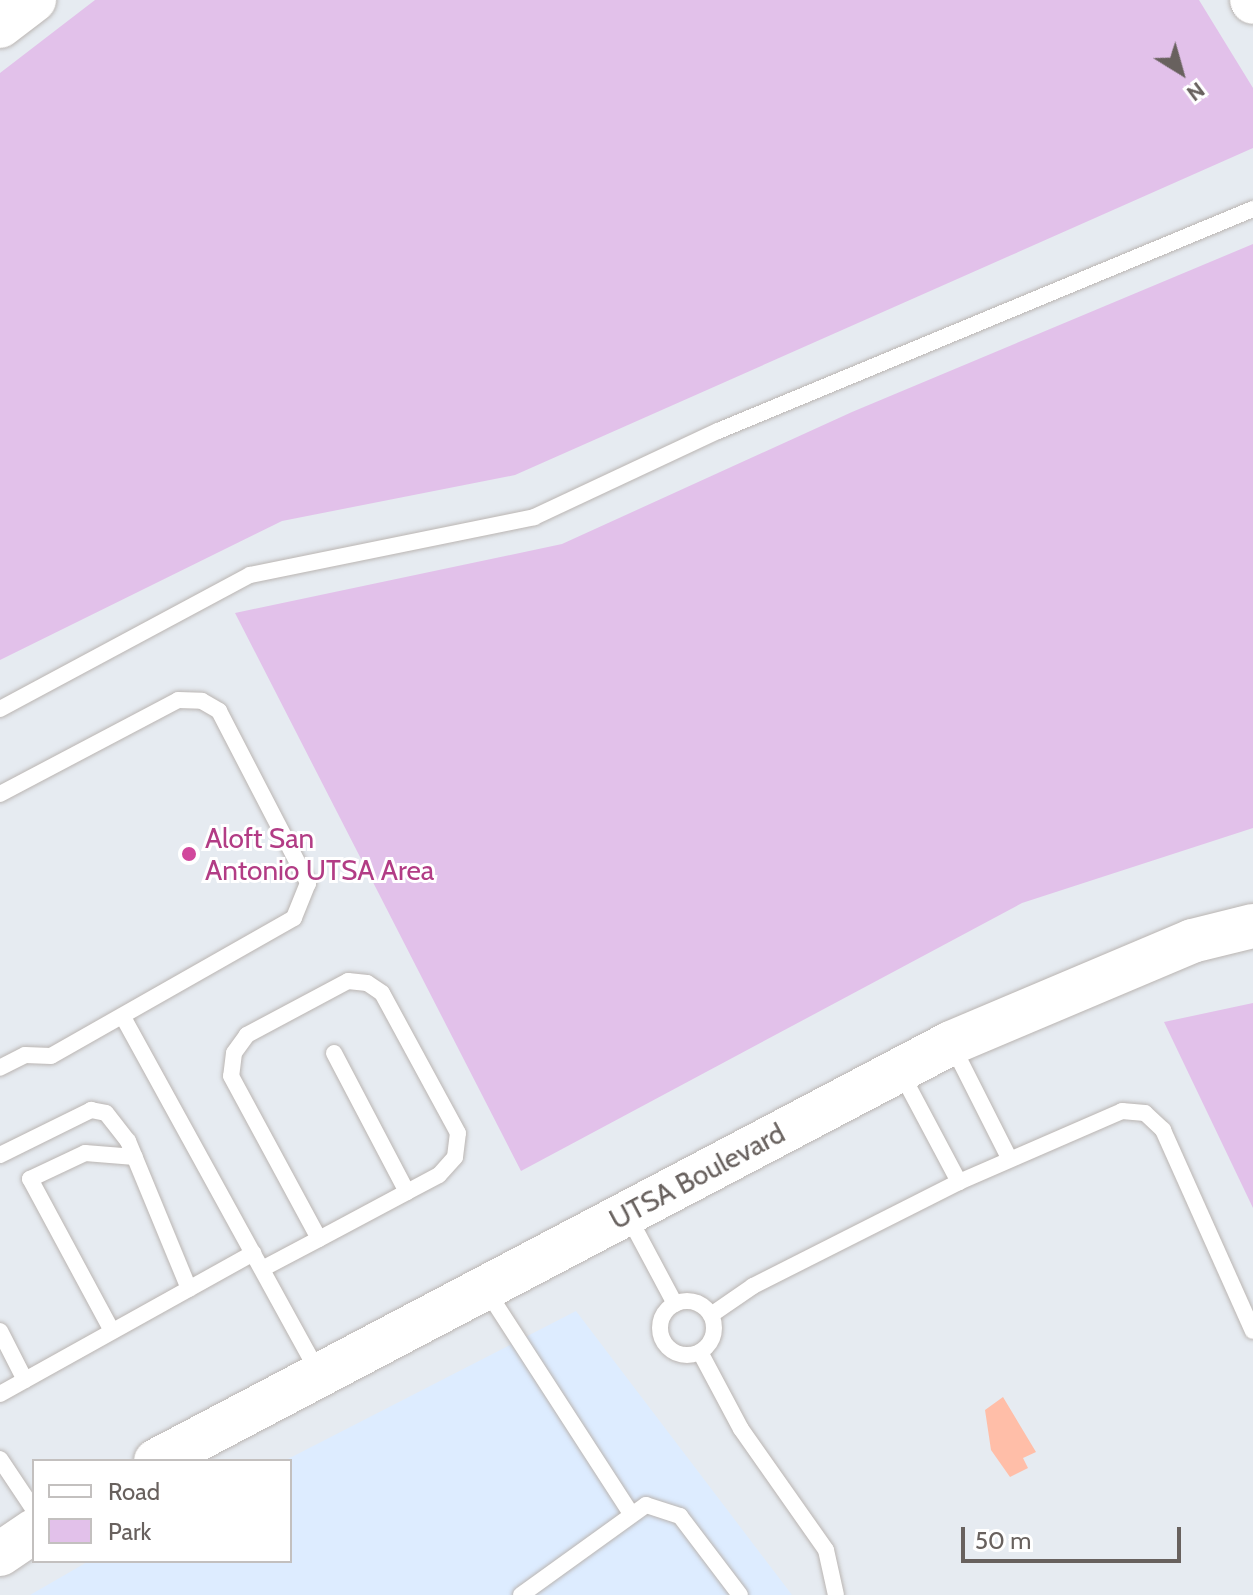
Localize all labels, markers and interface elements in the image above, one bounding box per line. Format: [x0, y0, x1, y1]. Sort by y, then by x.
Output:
north arrow [1141, 32, 1221, 112]
text: N [1181, 76, 1210, 107]
place label: Aloft San Antonio UTSA Area [205, 821, 434, 887]
marker: Aloft San Antonio UTSA Area [180, 845, 198, 863]
street label: UTSA Boulevard [604, 1116, 790, 1236]
legend [32, 1459, 292, 1563]
text: Road [108, 1477, 160, 1506]
scale bar [965, 1511, 1185, 1561]
text: Park [108, 1517, 151, 1546]
text: 50 m [975, 1526, 1031, 1555]

